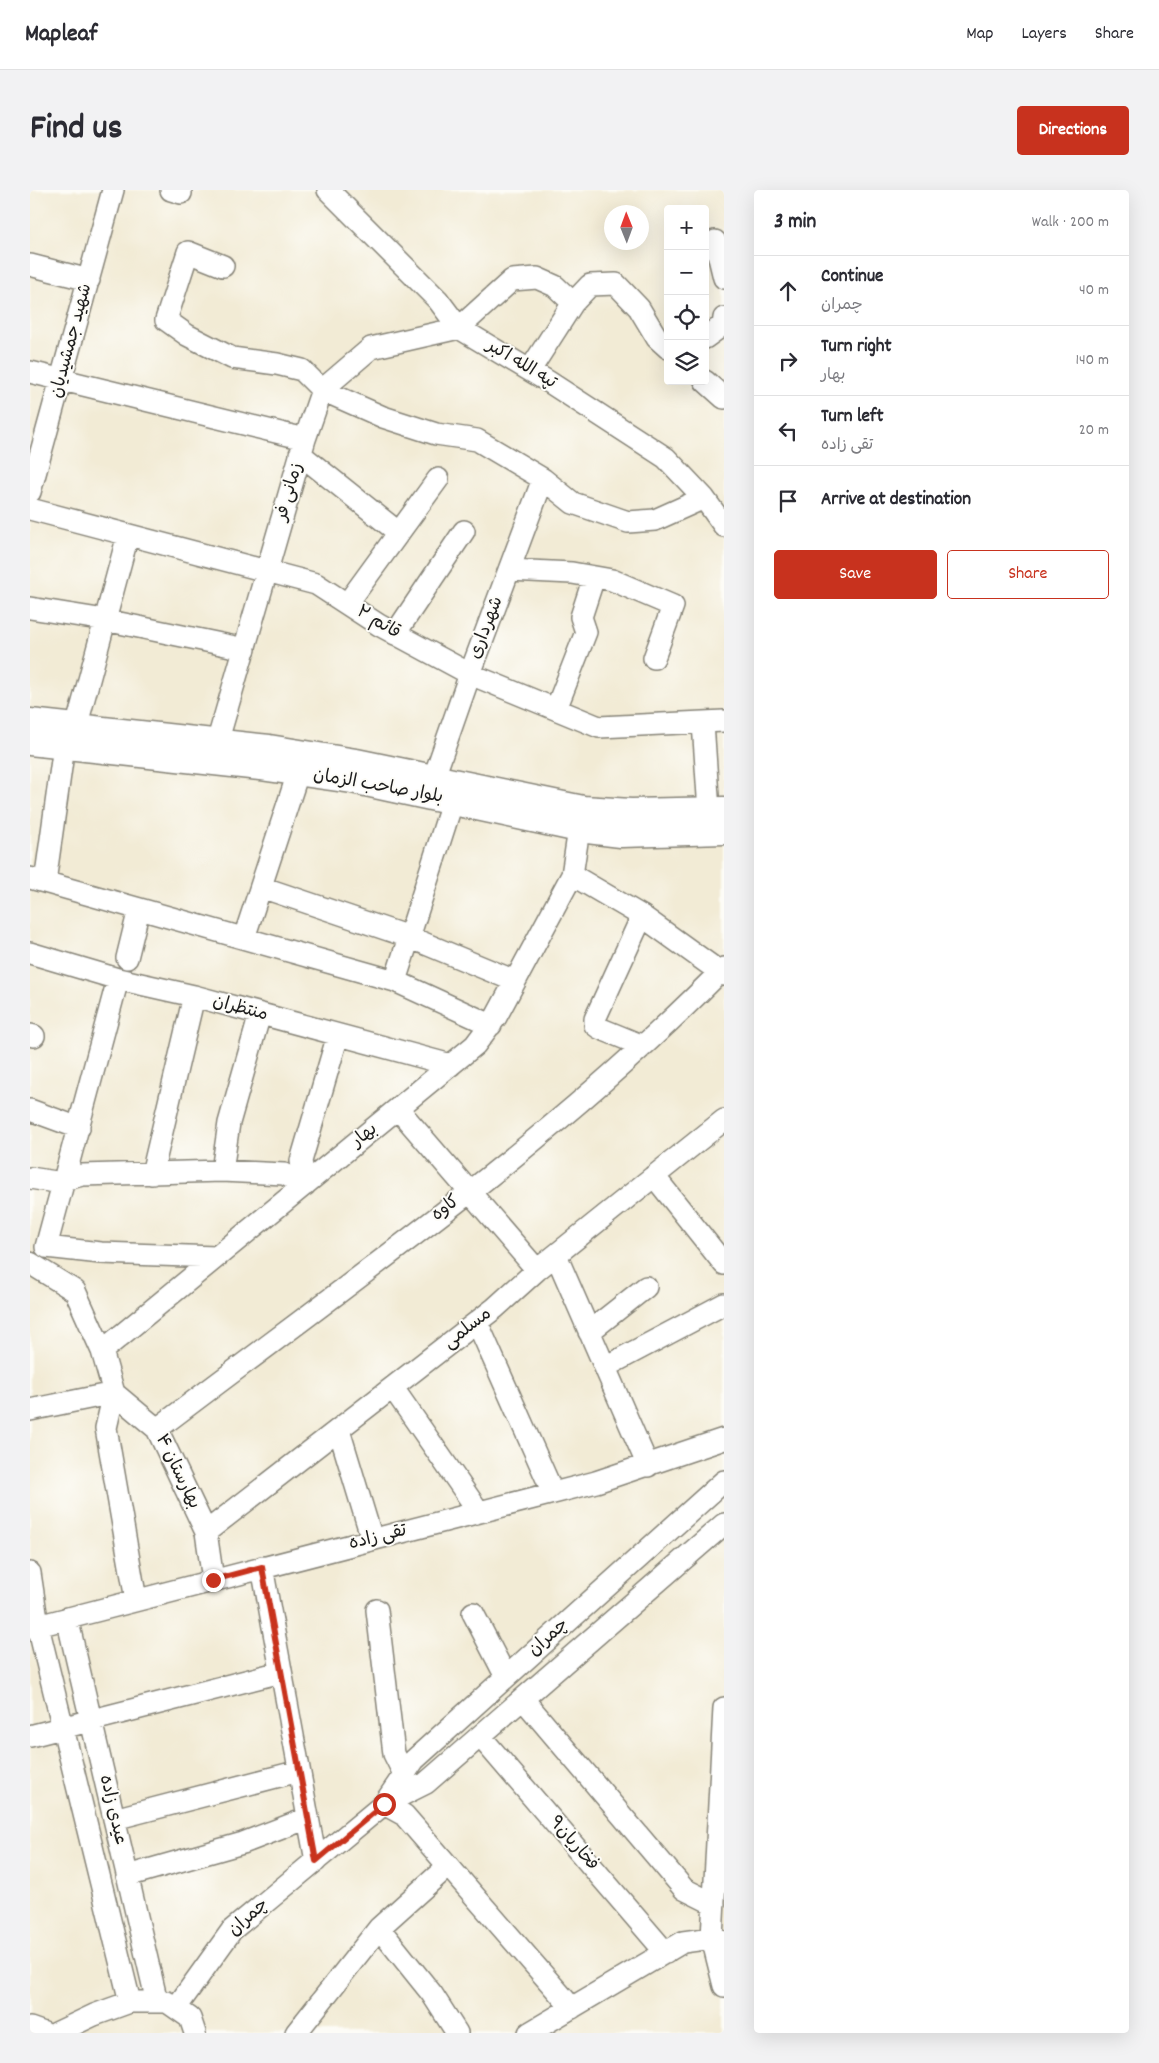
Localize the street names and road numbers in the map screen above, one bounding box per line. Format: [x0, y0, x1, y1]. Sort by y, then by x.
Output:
street label: شهید جمشیدیان [45, 281, 99, 401]
street label: تپه الله اکبر [479, 333, 562, 396]
street label: زمانی فر [269, 460, 310, 526]
street label: شهرداری [464, 593, 510, 663]
street label: قائم ۲ [351, 600, 405, 646]
street label: بلوار صاحب الزمان [311, 763, 445, 811]
street label: منتظران [210, 990, 270, 1028]
street label: بهار [345, 1118, 383, 1156]
street label: کاوه [426, 1190, 466, 1228]
street label: مسلمی [439, 1302, 497, 1356]
street label: بهارستان ۴ [148, 1430, 206, 1514]
street label: تقی زاده [346, 1519, 410, 1557]
street label: چمران [523, 1613, 575, 1663]
street label: عیدی زاده [92, 1773, 132, 1847]
street label: فخاریان۹ [542, 1811, 604, 1877]
street label: چمران [223, 1893, 275, 1943]

